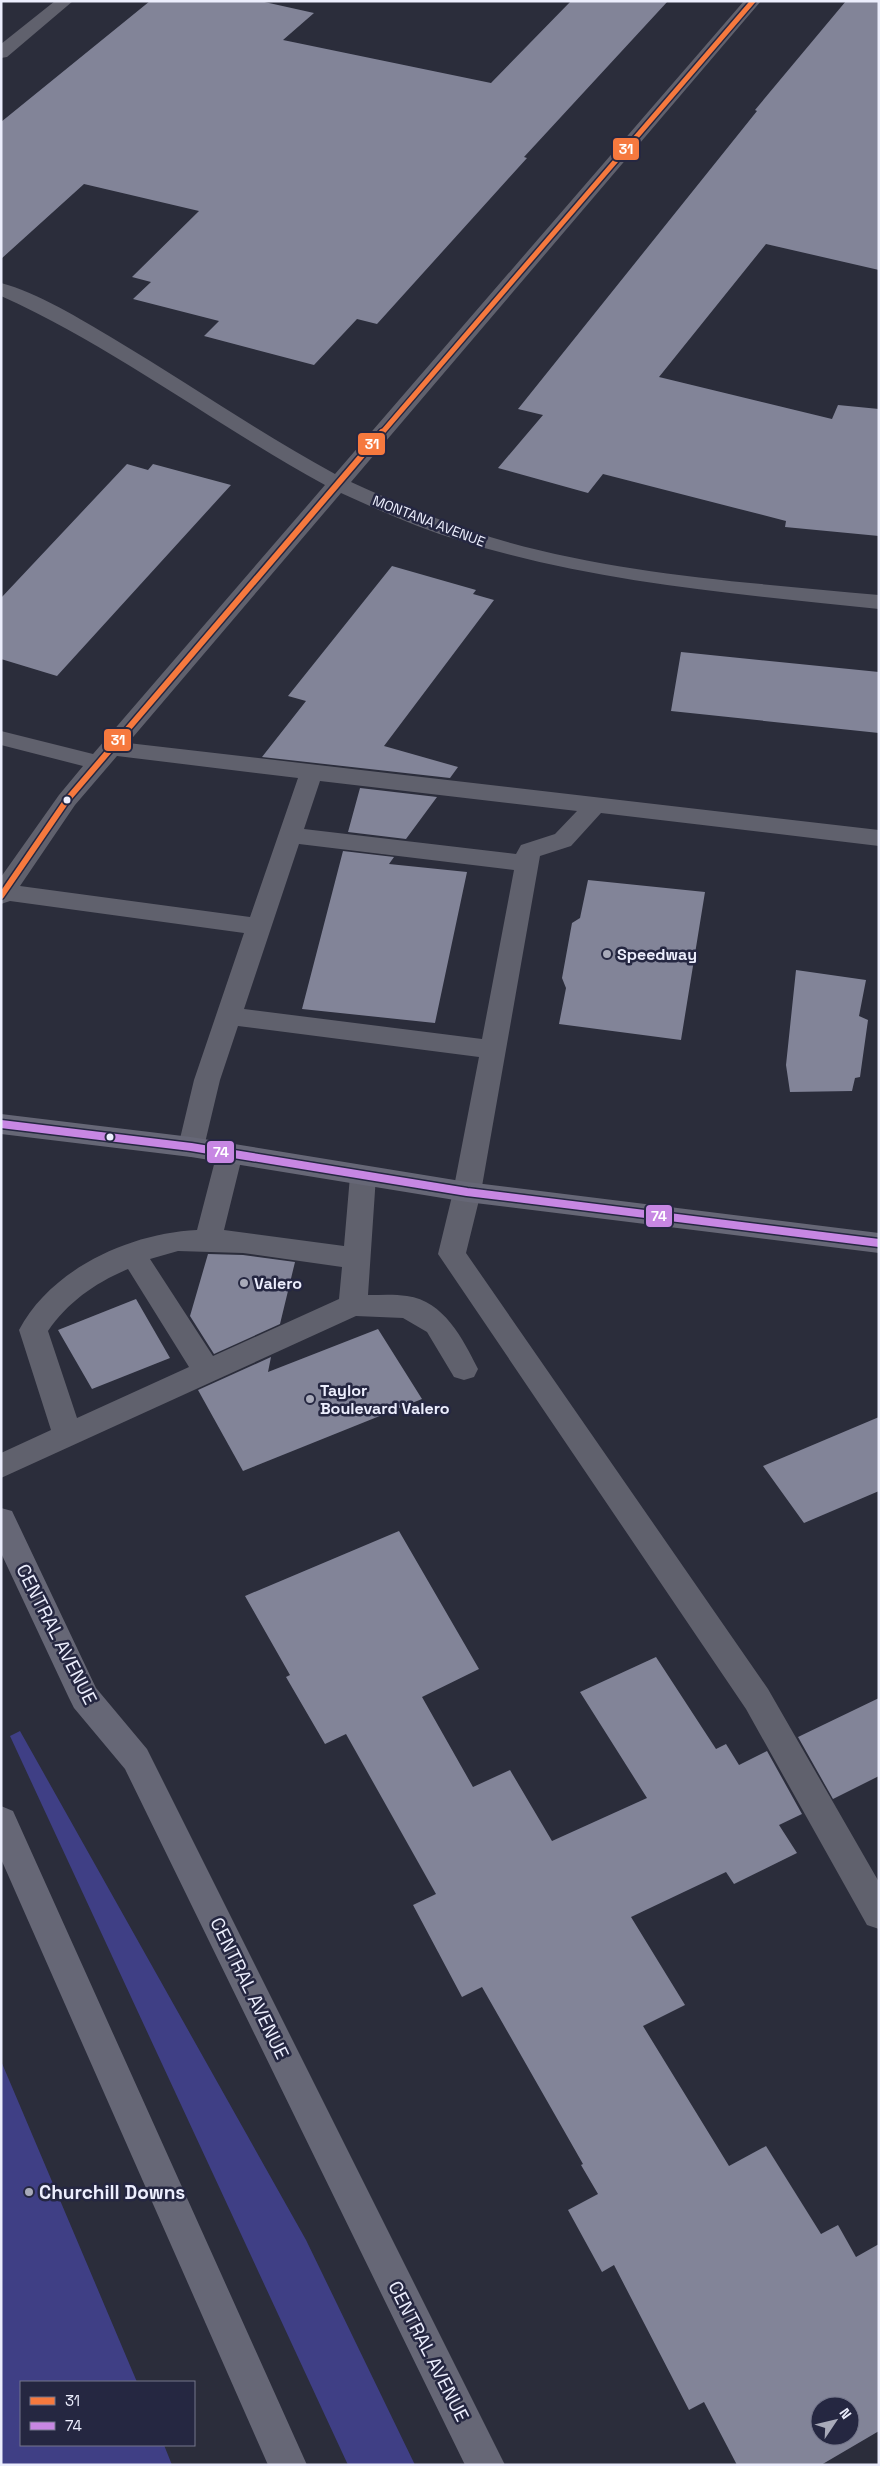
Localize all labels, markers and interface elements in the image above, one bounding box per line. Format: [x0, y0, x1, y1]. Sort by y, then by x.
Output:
line badge: 31 [612, 137, 640, 161]
text: 31 [619, 140, 633, 158]
line badge: 31 [357, 432, 386, 456]
text: 31 [365, 435, 379, 453]
street label: MONTANA AVENUE [370, 491, 488, 551]
line badge: 31 [103, 728, 132, 752]
text: 31 [111, 731, 125, 749]
unlabelled marker [62, 795, 72, 805]
place label: Speedway [617, 944, 697, 965]
marker: Speedway [601, 948, 613, 960]
unlabelled marker [105, 1132, 115, 1142]
line badge: 74 [206, 1140, 235, 1164]
text: 74 [213, 1143, 229, 1161]
line badge: 74 [645, 1204, 673, 1228]
text: 74 [651, 1207, 667, 1225]
place label: Valero [254, 1273, 302, 1294]
marker: Valero [238, 1277, 250, 1289]
place label: Taylor Boulevard Valero [320, 1380, 450, 1419]
marker: Taylor Boulevard Valero [304, 1393, 316, 1405]
street label: CENTRAL AVENUE [10, 1560, 103, 1709]
street label: CENTRAL AVENUE [204, 1913, 295, 2063]
place label: Churchill Downs [39, 2180, 185, 2205]
marker: Churchill Downs [23, 2186, 35, 2198]
street label: CENTRAL AVENUE [382, 2277, 475, 2426]
legend [20, 2381, 195, 2446]
text: 31 [65, 2391, 80, 2410]
north arrow [810, 2396, 860, 2446]
text: N [836, 2405, 856, 2423]
text: 74 [65, 2416, 82, 2435]

